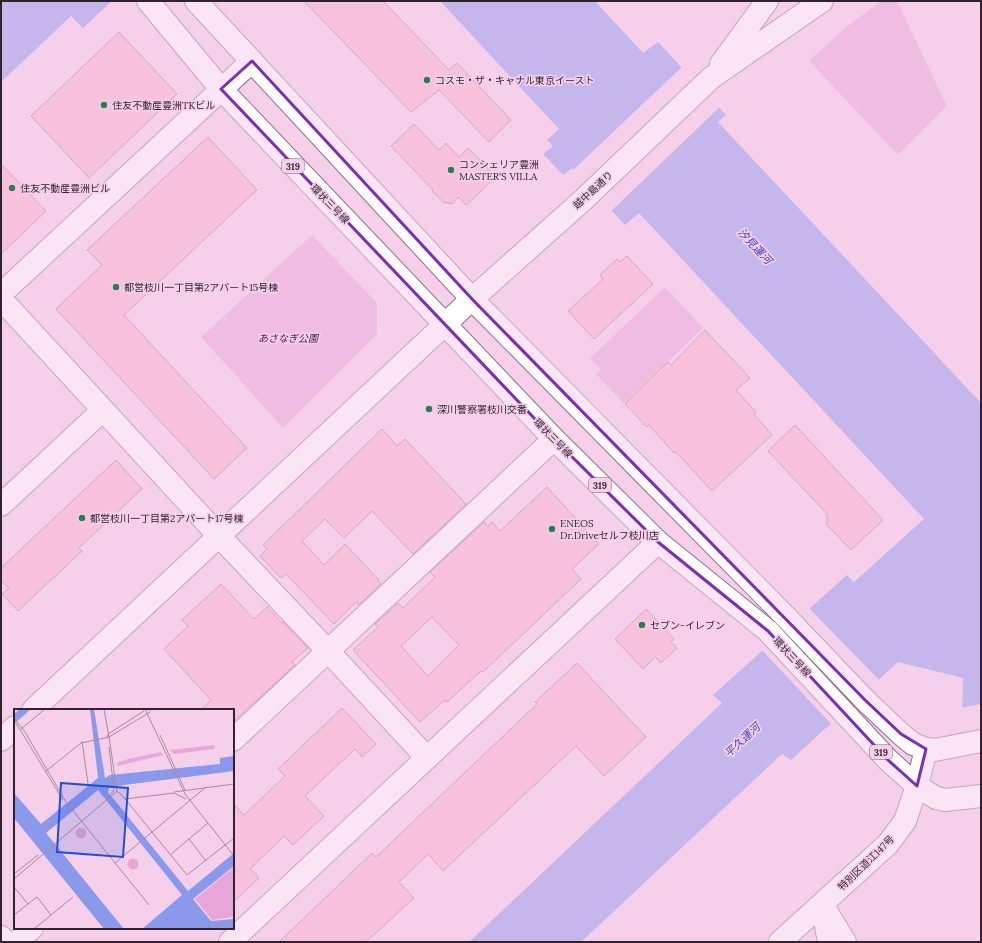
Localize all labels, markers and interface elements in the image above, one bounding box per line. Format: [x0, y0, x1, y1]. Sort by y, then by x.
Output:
place label: コスモ・ザ・キャナル東京イースト [435, 74, 595, 87]
marker: コスモ・ザ・キャナル東京イースト [422, 75, 432, 85]
place label: 住友不動産豊洲TKビル [112, 99, 215, 112]
marker: 住友不動産豊洲TKビル [99, 100, 109, 110]
place label: コンシェリア豊洲 MASTER'S VILLA [459, 158, 539, 183]
road number: 319 [282, 159, 304, 173]
marker: コンシェリア豊洲 MASTER'S VILLA [446, 165, 456, 175]
street label: 越中島通り [570, 168, 616, 212]
place label: 住友不動産豊洲ビル [20, 182, 110, 195]
street label: 環状三号線 [308, 182, 352, 226]
marker: 住友不動産豊洲ビル [7, 183, 17, 193]
water label: 汐見運河 [735, 225, 776, 268]
place label: 都営枝川一丁目第2アパート15号棟 [124, 281, 278, 294]
marker: 都営枝川一丁目第2アパート15号棟 [111, 282, 121, 292]
park label: あさなぎ公園 [258, 332, 320, 345]
place label: 深川警察署枝川交番 [437, 403, 527, 416]
marker: 深川警察署枝川交番 [424, 404, 434, 414]
street label: 環状三号線 [531, 416, 575, 460]
road number: 319 [589, 478, 611, 492]
place label: 都営枝川一丁目第2アパート17号棟 [90, 512, 243, 525]
marker: 都営枝川一丁目第2アパート17号棟 [77, 513, 87, 523]
place label: ENEOS Dr.Driveセルフ枝川店 [560, 517, 659, 542]
marker: ENEOS Dr.Driveセルフ枝川店 [547, 524, 557, 534]
place label: セブン-イレブン [650, 619, 725, 632]
marker: セブン-イレブン [637, 620, 647, 630]
street label: 環状三号線 [770, 634, 814, 680]
inset map [14, 709, 234, 929]
water label: 平久運河 [721, 719, 764, 760]
road number: 319 [870, 745, 892, 759]
street label: 特別区道江147号 [835, 833, 897, 893]

